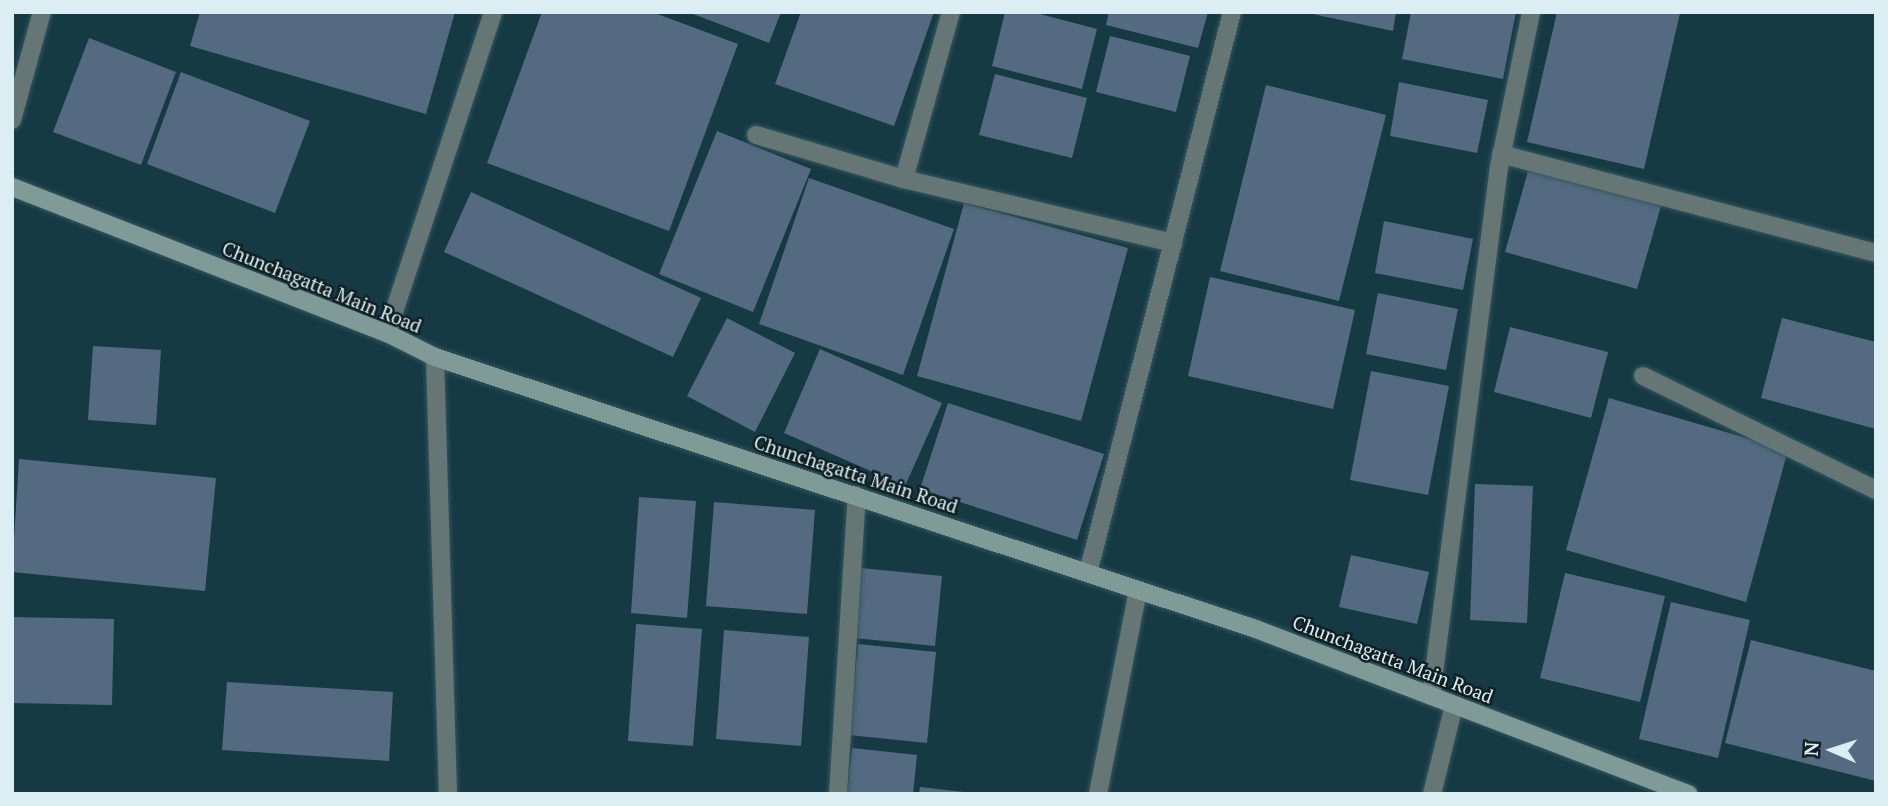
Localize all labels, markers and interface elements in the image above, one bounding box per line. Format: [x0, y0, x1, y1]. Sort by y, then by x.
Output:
street label: Chunchagatta Main Road [219, 237, 425, 337]
street label: Chunchagatta Main Road [751, 430, 961, 518]
street label: Chunchagatta Main Road [1289, 610, 1497, 708]
north arrow [1797, 715, 1867, 785]
text: N [1798, 741, 1823, 757]

